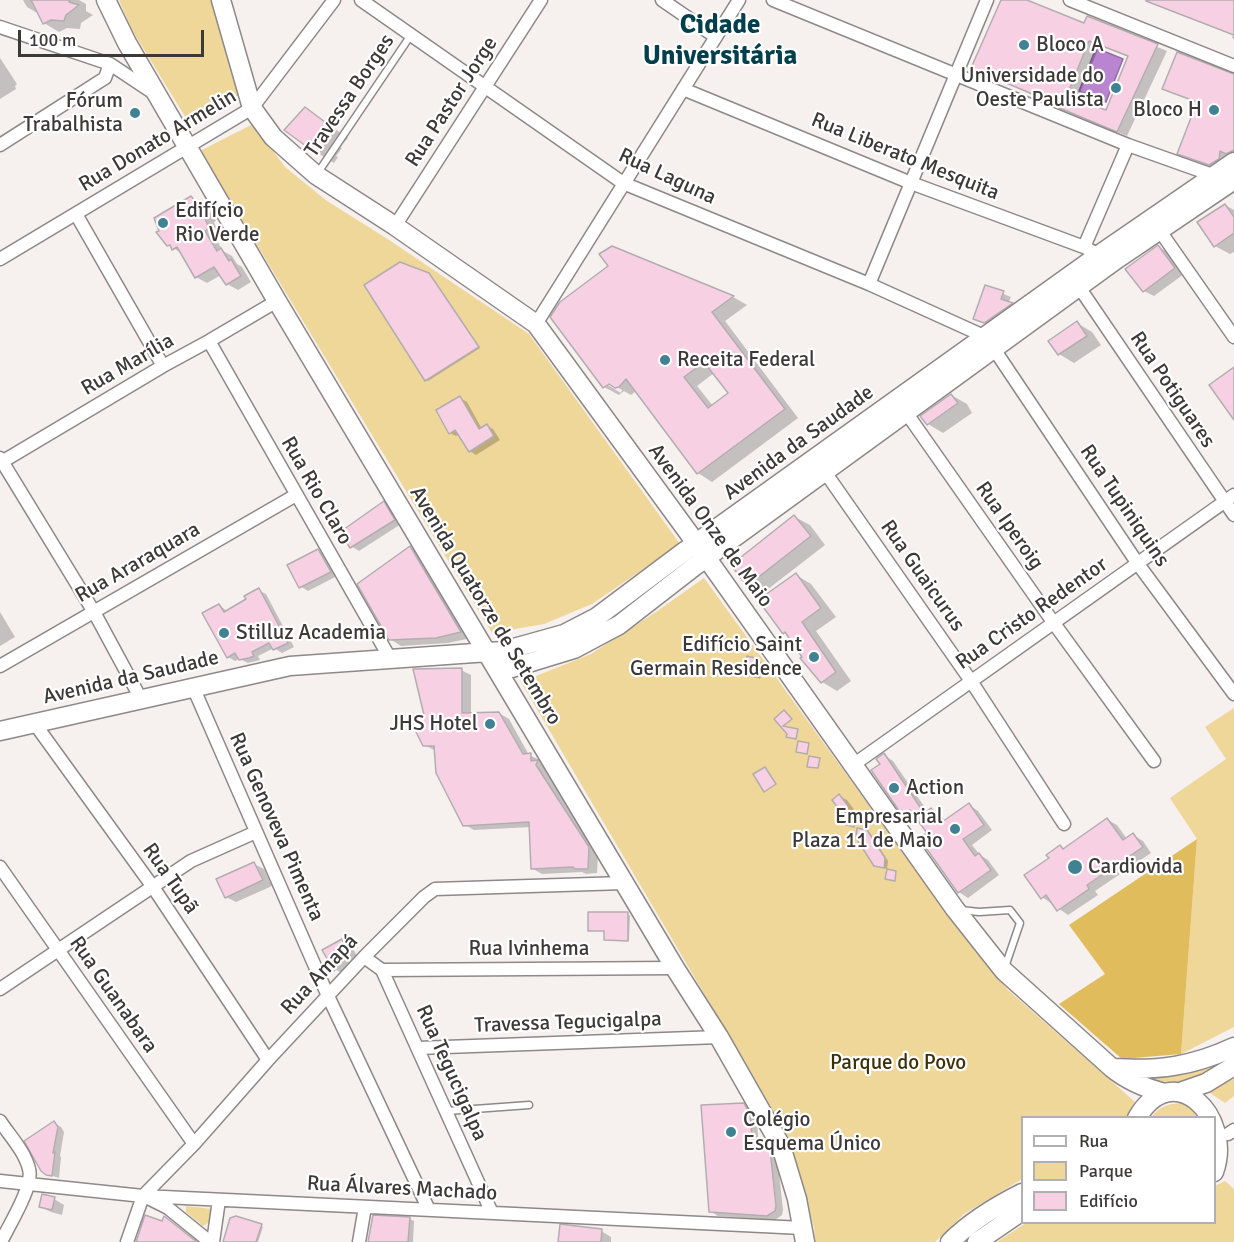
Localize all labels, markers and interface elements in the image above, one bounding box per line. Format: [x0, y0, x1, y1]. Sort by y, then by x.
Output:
district label: Cidade Universitária [643, 10, 797, 73]
scale bar [21, 18, 207, 56]
text: 100 m [29, 29, 76, 51]
street label: Travessa Borges [300, 30, 400, 162]
street label: Rua Pastor Jorge [401, 32, 503, 172]
place label: Bloco A [1036, 32, 1104, 58]
marker: Bloco A [1017, 38, 1031, 52]
place label: Universidade do Oeste Paulista [961, 63, 1104, 113]
marker: Universidade do Oeste Paulista [1109, 81, 1123, 95]
street label: Rua Donato Armelin [75, 84, 241, 198]
place label: Fórum Trabalhista [23, 88, 123, 138]
place label: Bloco H [1133, 97, 1202, 123]
marker: Bloco H [1207, 103, 1221, 117]
marker: Fórum Trabalhista [128, 106, 142, 120]
street label: Rua Liberato Mesquita [807, 108, 1003, 206]
street label: Rua Laguna [614, 143, 720, 211]
place label: Edifício Rio Verde [175, 198, 260, 248]
marker: Edifício Rio Verde [156, 216, 170, 230]
street label: Rua Potiguares [1124, 327, 1220, 453]
street label: Rua Marília [77, 328, 179, 402]
place label: Receita Federal [677, 347, 815, 373]
marker: Receita Federal [658, 353, 672, 367]
street label: Avenida da Saudade [719, 380, 879, 506]
street label: Rua Rio Claro [275, 433, 357, 549]
street label: Avenida Onze de Maio [642, 439, 778, 613]
street label: Rua Tupiniquins [1074, 440, 1174, 572]
street label: Rua Iperoig [970, 477, 1048, 575]
street label: Avenida Quatorze de Setembro [404, 482, 566, 730]
street label: Rua Guaicurus [874, 516, 970, 636]
street label: Rua Araraquara [71, 517, 205, 609]
street label: Rua Cristo Redentor [951, 552, 1113, 676]
place label: Stilluz Academia [236, 620, 386, 646]
marker: Stilluz Academia [217, 626, 231, 640]
place label: Edifício Saint Germain Residence [630, 632, 802, 682]
street label: Avenida da Saudade [41, 646, 221, 710]
marker: Edifício Saint Germain Residence [807, 650, 821, 664]
place label: JHS Hotel [389, 711, 478, 737]
marker: JHS Hotel [483, 717, 497, 731]
street label: Rua Genoveva Pimenta [223, 729, 329, 925]
place label: Action [906, 775, 964, 801]
marker: Action [887, 781, 901, 795]
place label: Empresarial Plaza 11 de Maio [792, 804, 943, 854]
marker: Empresarial Plaza 11 de Maio [948, 822, 962, 836]
street label: Rua Tupã [137, 839, 203, 919]
place label: Cardiovida [1088, 854, 1183, 880]
marker: Cardiovida [1066, 858, 1084, 876]
street label: Rua Amapá [276, 930, 364, 1020]
street label: Rua Guanabara [64, 932, 162, 1058]
street label: Rua Ivinhema [469, 936, 589, 962]
street label: Rua Tegucigalpa [410, 1001, 492, 1145]
street label: Travessa Tegucigalpa [474, 1007, 662, 1039]
park label: Parque do Povo [830, 1050, 966, 1076]
place label: Colégio Esquema Único [743, 1107, 881, 1157]
legend [1021, 1116, 1216, 1224]
marker: Colégio Esquema Único [724, 1125, 738, 1139]
text: Rua [1079, 1130, 1108, 1152]
text: Parque [1079, 1160, 1133, 1182]
street label: Rua Álvares Machado [306, 1171, 498, 1207]
text: Edifício [1079, 1190, 1138, 1212]

